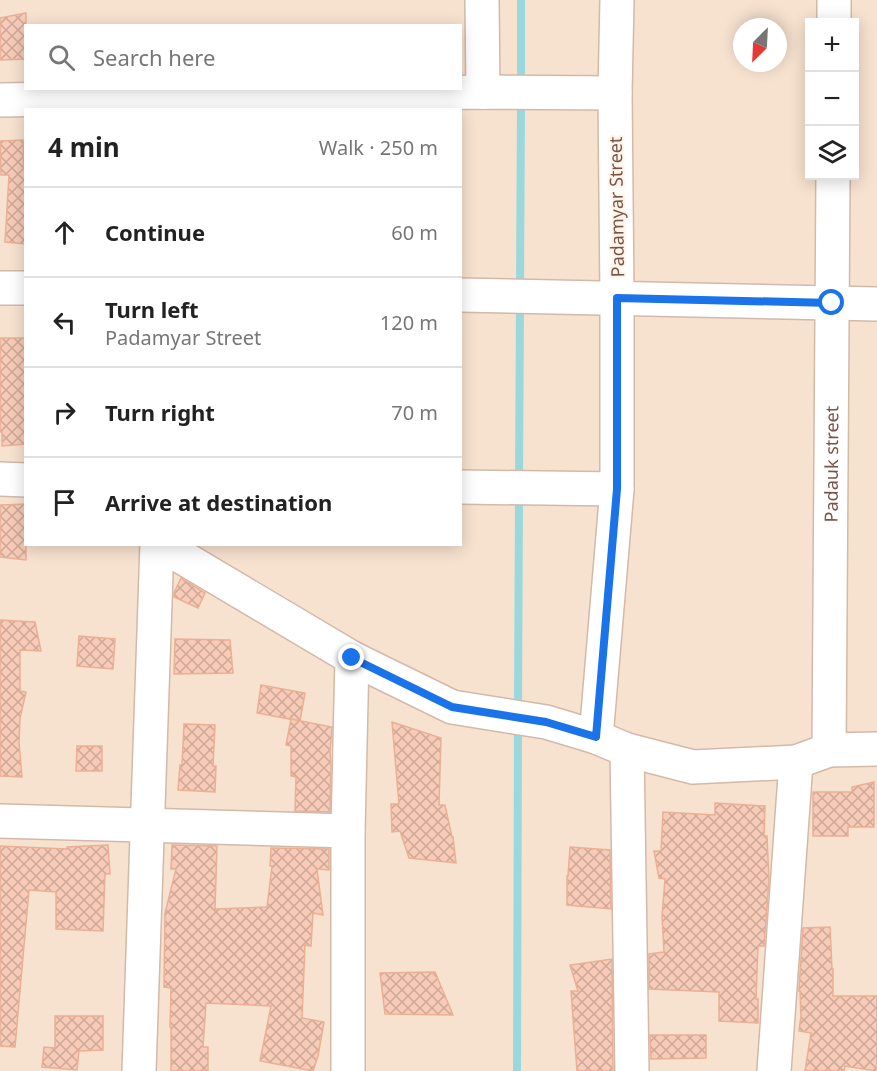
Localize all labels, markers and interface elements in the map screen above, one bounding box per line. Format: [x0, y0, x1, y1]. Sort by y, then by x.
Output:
north arrow [733, 18, 787, 72]
map controls [805, 18, 859, 180]
button: + [805, 18, 859, 72]
search box [24, 24, 462, 90]
icon: search [45, 41, 78, 74]
text: Search here [93, 42, 215, 72]
button: − [805, 72, 859, 126]
button: layers [805, 126, 859, 180]
text: 4 min [48, 129, 120, 165]
text: Walk · 250 m [319, 134, 438, 161]
street label: Padamyar Street [603, 136, 629, 278]
icon: ahead [48, 216, 81, 249]
text: Continue [105, 217, 205, 247]
text: 60 m [391, 219, 438, 246]
route start [818, 289, 844, 315]
text: Turn left [105, 294, 199, 324]
icon: left [48, 306, 81, 339]
text: 120 m [380, 309, 438, 336]
text: Padamyar Street [105, 324, 261, 351]
icon: right [48, 396, 81, 429]
text: Turn right [105, 397, 215, 427]
text: 70 m [391, 399, 438, 426]
street label: Padauk street [819, 405, 843, 522]
icon: arrive [48, 486, 81, 519]
text: Arrive at destination [105, 487, 332, 517]
route end [338, 644, 364, 670]

